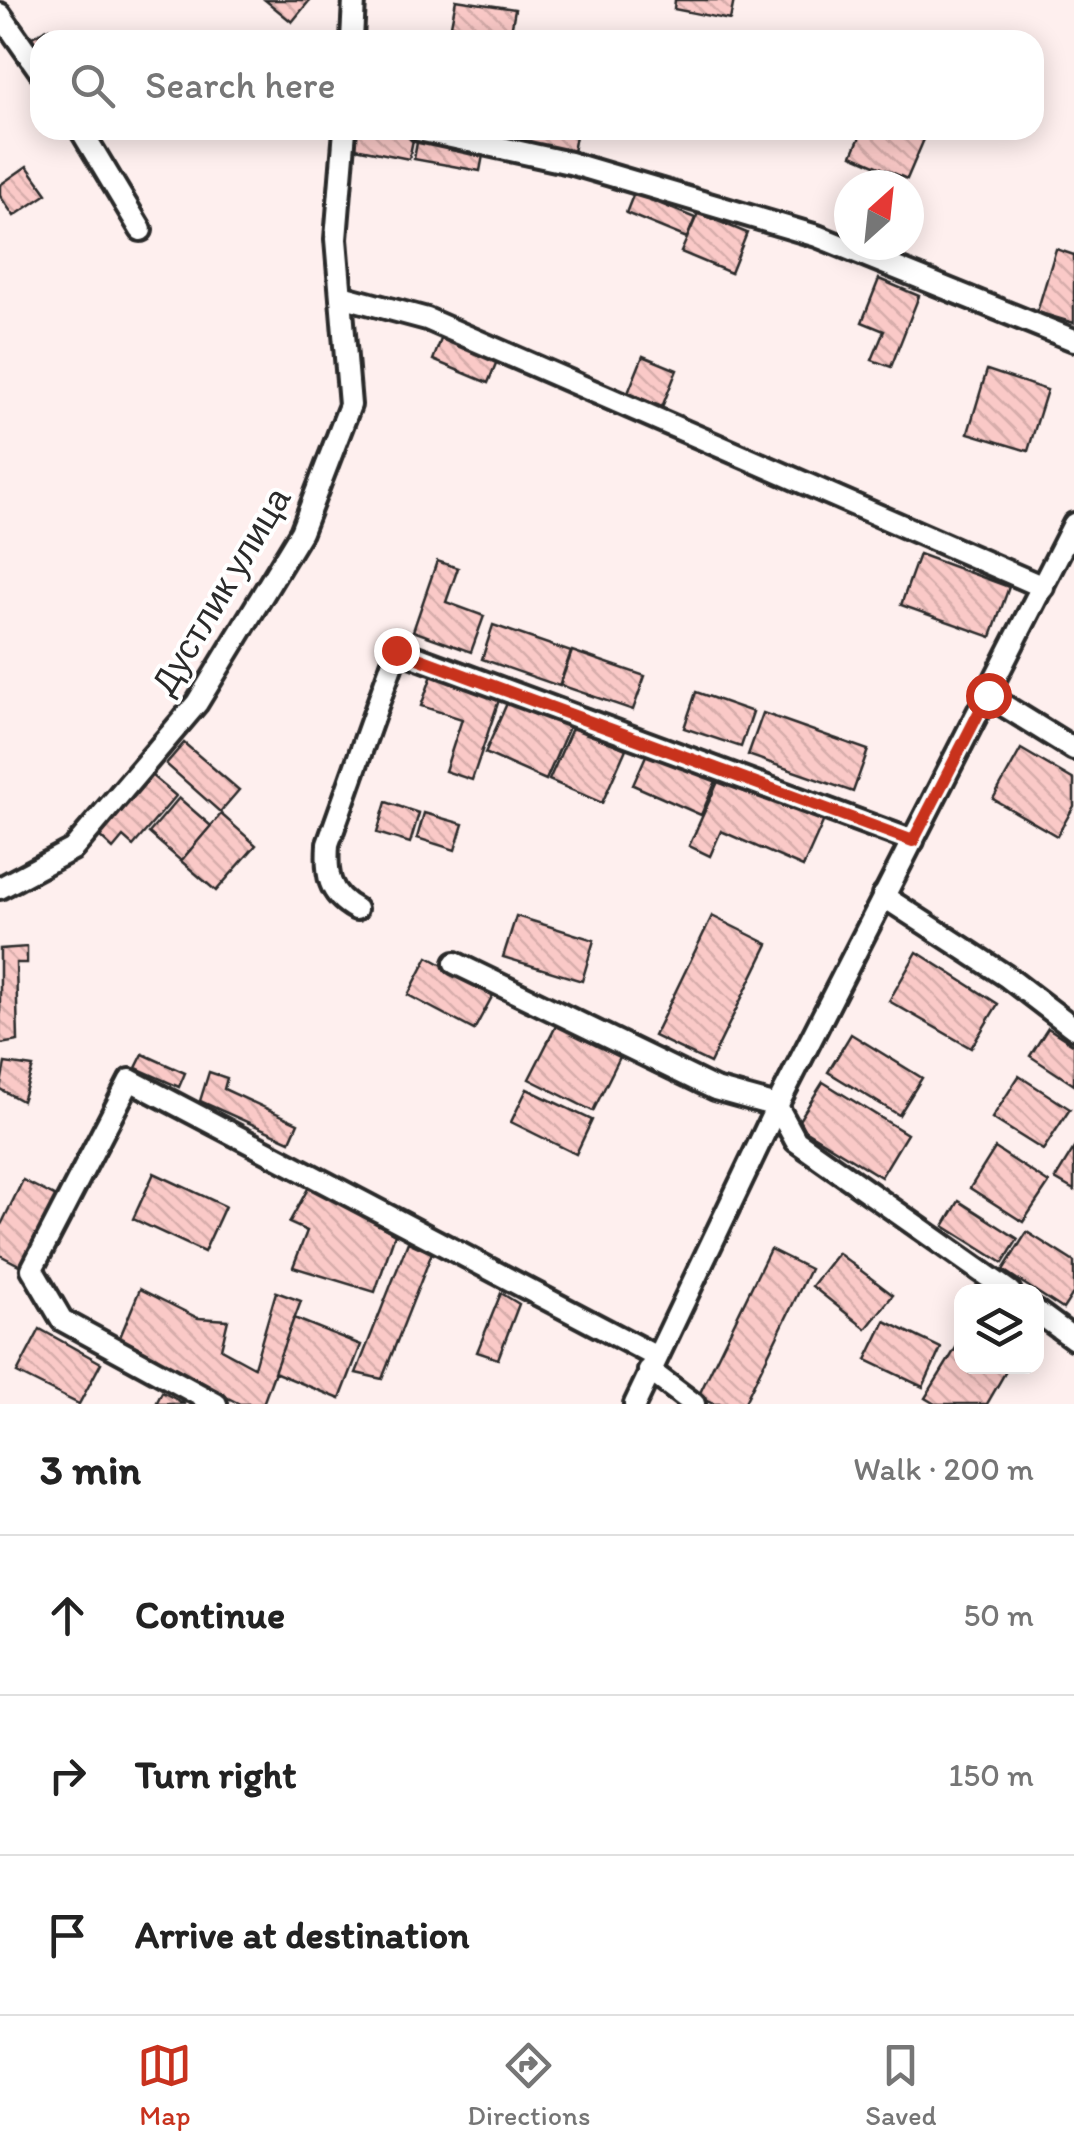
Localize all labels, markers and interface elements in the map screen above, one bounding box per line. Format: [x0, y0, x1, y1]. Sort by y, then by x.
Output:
search box [30, 30, 1044, 140]
icon: search [65, 58, 120, 113]
text: Search here [145, 62, 336, 108]
north arrow [834, 170, 924, 260]
street label: Дустлик улица [143, 480, 299, 702]
route end [374, 628, 420, 674]
route start [966, 673, 1012, 719]
map controls [954, 1284, 1044, 1374]
button: layers [954, 1284, 1044, 1374]
text: 3 min [40, 1444, 141, 1495]
text: Walk · 200 m [853, 1450, 1034, 1488]
icon: ahead [40, 1588, 95, 1643]
text: Continue [135, 1592, 285, 1638]
text: 50 m [963, 1596, 1034, 1634]
icon: right [40, 1748, 95, 1803]
text: Turn right [135, 1752, 297, 1798]
text: 150 m [949, 1756, 1034, 1794]
icon: arrive [40, 1908, 95, 1963]
text: Arrive at destination [135, 1912, 470, 1958]
tab: Map [137, 2038, 192, 2132]
tab: Directions [467, 2038, 590, 2132]
tab: Saved [865, 2038, 937, 2132]

